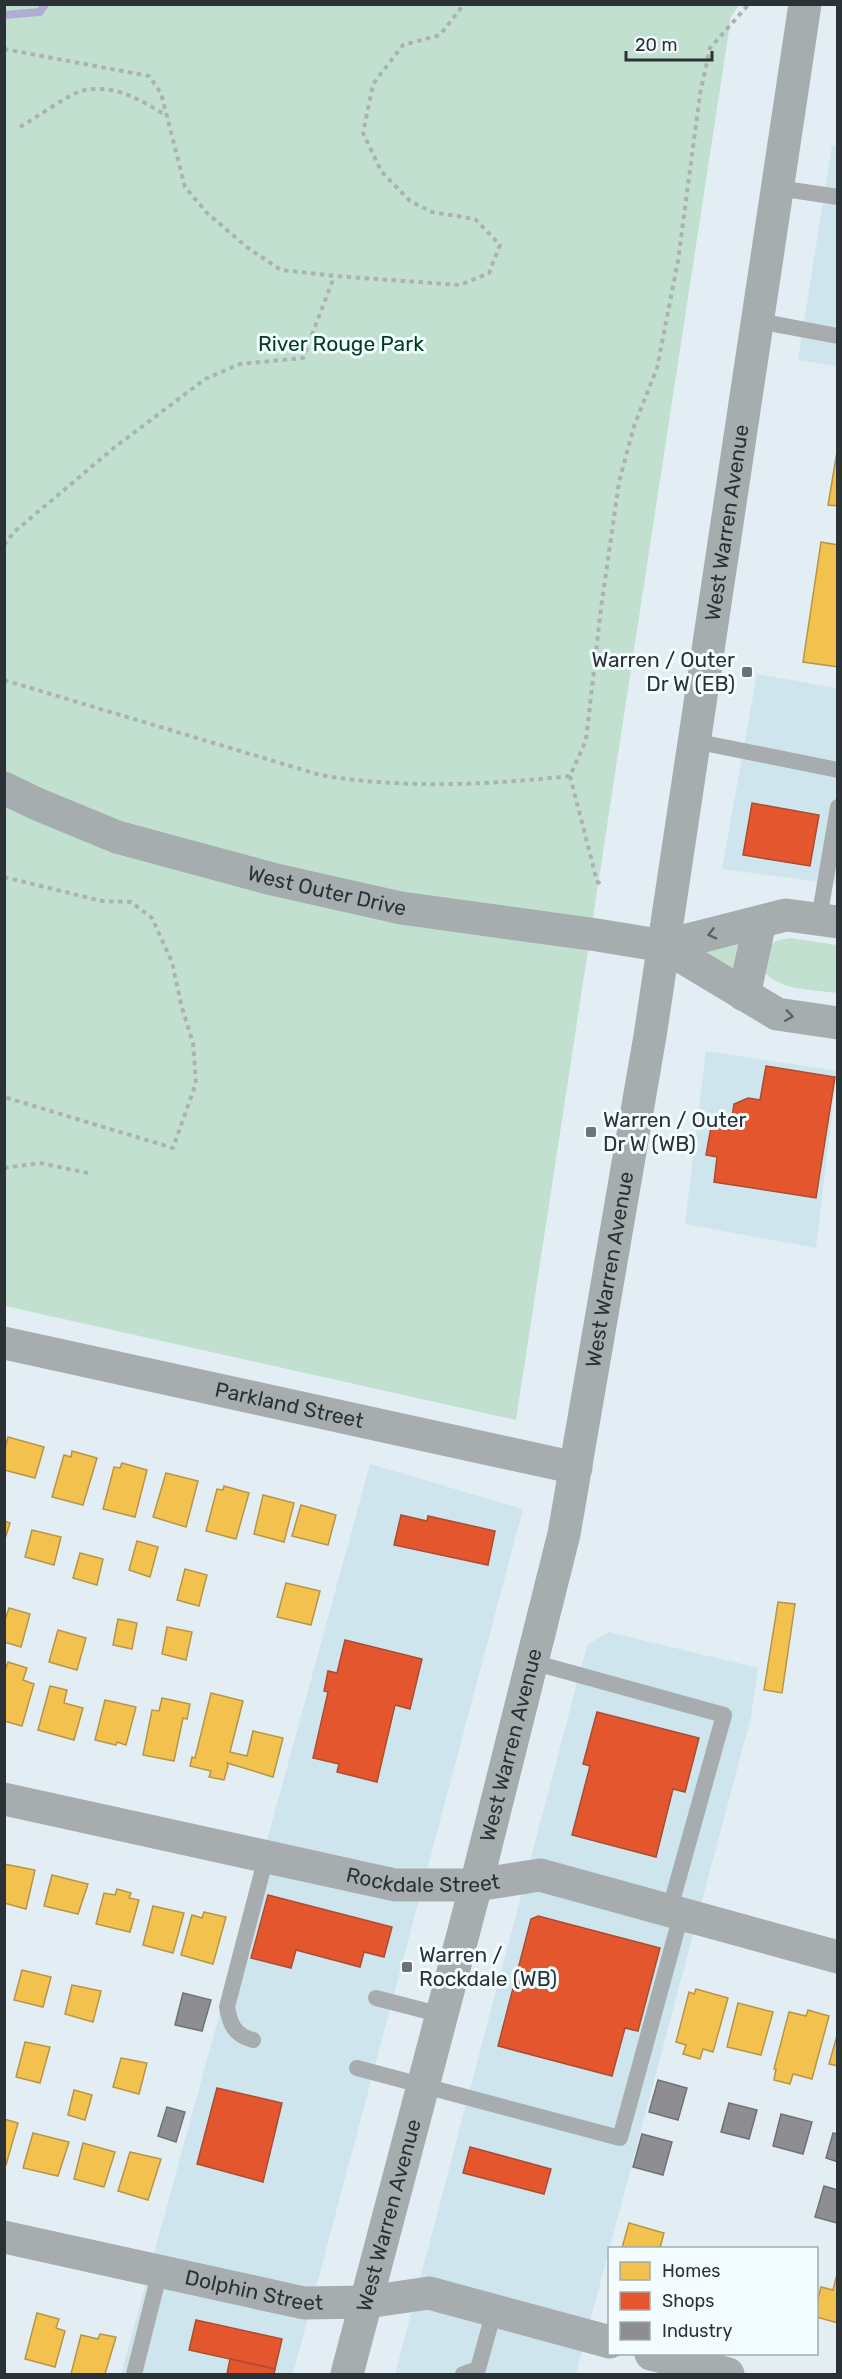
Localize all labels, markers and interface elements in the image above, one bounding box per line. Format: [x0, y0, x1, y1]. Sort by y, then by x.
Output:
scale bar [626, 24, 712, 62]
text: 20 m [635, 34, 677, 56]
park label: River Rouge Park [258, 331, 424, 356]
street label: West Warren Avenue [700, 423, 754, 623]
place label: Warren / Outer Dr W (EB) [592, 647, 735, 696]
marker: Warren / Outer Dr W (EB) [740, 665, 754, 679]
street label: West Outer Drive [245, 860, 409, 921]
one-way arrow [707, 927, 718, 939]
one-way arrow [784, 1009, 793, 1021]
place label: Warren / Outer Dr W (WB) [603, 1107, 746, 1156]
marker: Warren / Outer Dr W (WB) [584, 1125, 598, 1139]
street label: West Warren Avenue [580, 1170, 638, 1369]
street label: Parkland Street [213, 1376, 366, 1433]
street label: West Warren Avenue [474, 1646, 547, 1844]
street label: Rockdale Street [344, 1862, 501, 1897]
place label: Warren / Rockdale (WB) [419, 1942, 557, 1991]
marker: Warren / Rockdale (WB) [400, 1960, 414, 1974]
street label: West Warren Avenue [351, 2116, 426, 2314]
legend [608, 2247, 818, 2355]
text: Homes [662, 2260, 720, 2282]
street label: Dolphin Street [183, 2264, 323, 2315]
text: Shops [662, 2290, 714, 2312]
text: Industry [662, 2320, 732, 2342]

